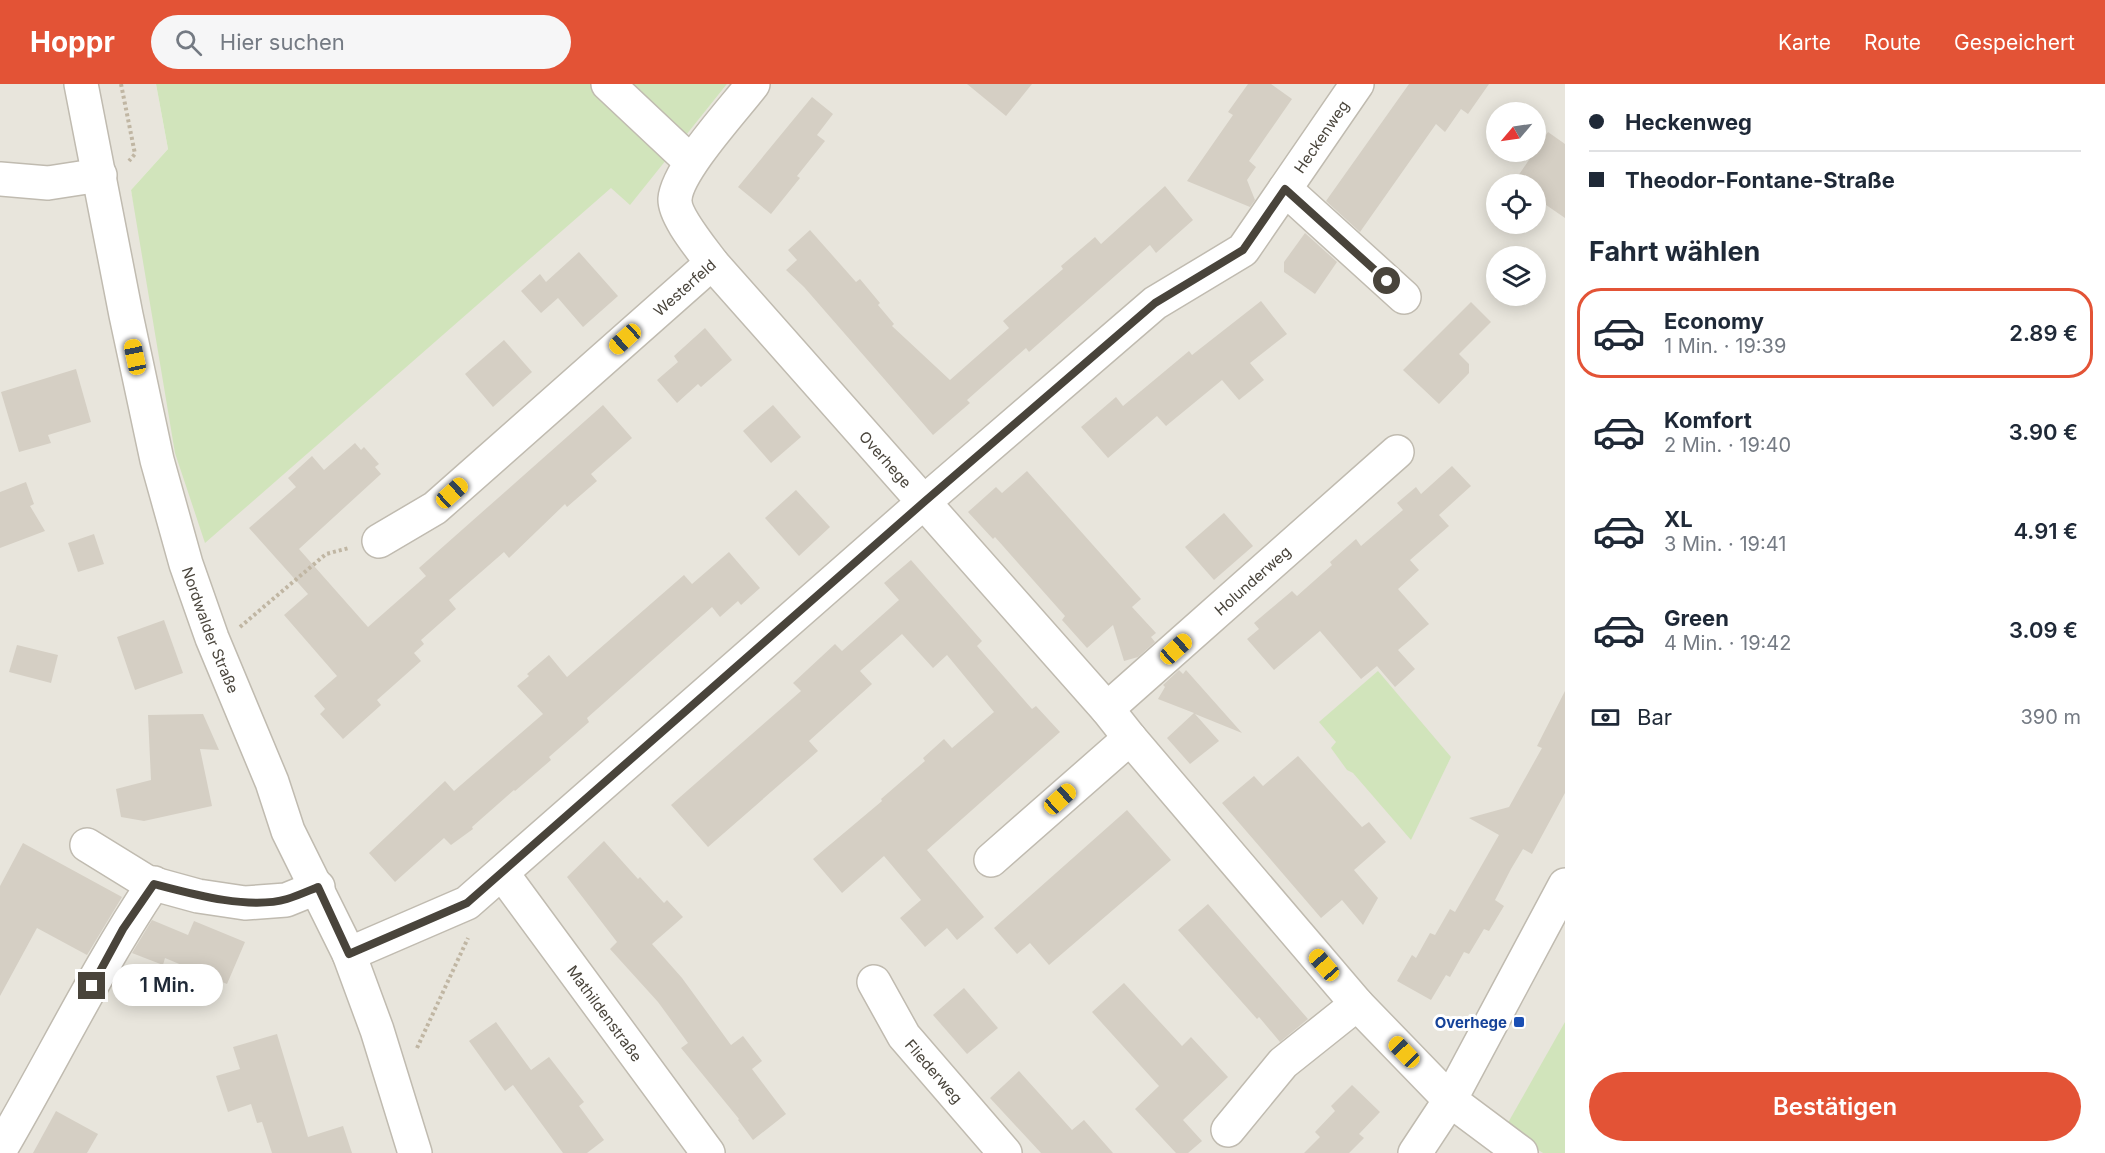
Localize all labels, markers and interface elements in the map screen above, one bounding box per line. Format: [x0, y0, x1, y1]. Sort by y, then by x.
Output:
search box [151, 15, 571, 69]
text: Hoppr [30, 25, 115, 59]
icon: search [172, 26, 205, 59]
text: Hier suchen [220, 29, 345, 55]
text: Karte [1778, 30, 1831, 55]
text: Route [1864, 30, 1921, 55]
text: Gespeichert [1954, 30, 2075, 55]
street label: Heckenweg [1289, 96, 1353, 176]
north arrow [1486, 102, 1546, 162]
map controls [1486, 102, 1546, 306]
text: Heckenweg [1625, 109, 1752, 135]
text: Theodor-Fontane-Straße [1625, 167, 1895, 193]
button: locate [1486, 174, 1546, 234]
text: Fahrt wählen [1589, 235, 1760, 268]
button: layers [1486, 246, 1546, 306]
street label: Westerfeld [649, 255, 719, 320]
route start [1373, 267, 1400, 294]
icon: car [1592, 306, 1646, 360]
text: Economy [1664, 308, 1764, 334]
car [606, 320, 644, 358]
text: 2.89 € [2009, 320, 2078, 346]
text: 1 Min. · 19:39 [1664, 334, 1786, 358]
car [122, 338, 148, 376]
icon: car [1592, 405, 1646, 459]
text: Komfort [1664, 407, 1752, 433]
text: 3.90 € [2009, 419, 2078, 445]
street label: Overhege [855, 427, 916, 492]
text: 2 Min. · 19:40 [1664, 433, 1791, 457]
car [433, 474, 471, 512]
icon: car [1592, 504, 1646, 558]
text: XL [1664, 506, 1693, 532]
text: 4.91 € [2013, 518, 2078, 544]
text: 3 Min. · 19:41 [1664, 532, 1786, 556]
street label: Holunderweg [1210, 542, 1294, 619]
street label: Nordwalder Straße [178, 564, 243, 696]
icon: car [1592, 603, 1646, 657]
text: Green [1664, 605, 1729, 631]
text: 3.09 € [2009, 617, 2078, 643]
car [1157, 630, 1195, 668]
text: 4 Min. · 19:42 [1664, 631, 1791, 655]
icon: cash [1589, 701, 1622, 734]
text: Bar [1637, 704, 1672, 730]
text: 390 m [2020, 705, 2081, 729]
car [1041, 780, 1079, 818]
car [1305, 946, 1343, 984]
street label: Mathildenstraße [563, 961, 647, 1065]
callout: 1 Min. [113, 965, 224, 1007]
route end [78, 972, 105, 999]
text: 1 Min. [140, 973, 195, 997]
place label: Overhege [1435, 1013, 1507, 1032]
marker: Overhege [1512, 1015, 1526, 1029]
car [1385, 1033, 1423, 1071]
street label: Fliederweg [901, 1035, 967, 1107]
button: Bestätigen [1589, 1072, 2081, 1141]

